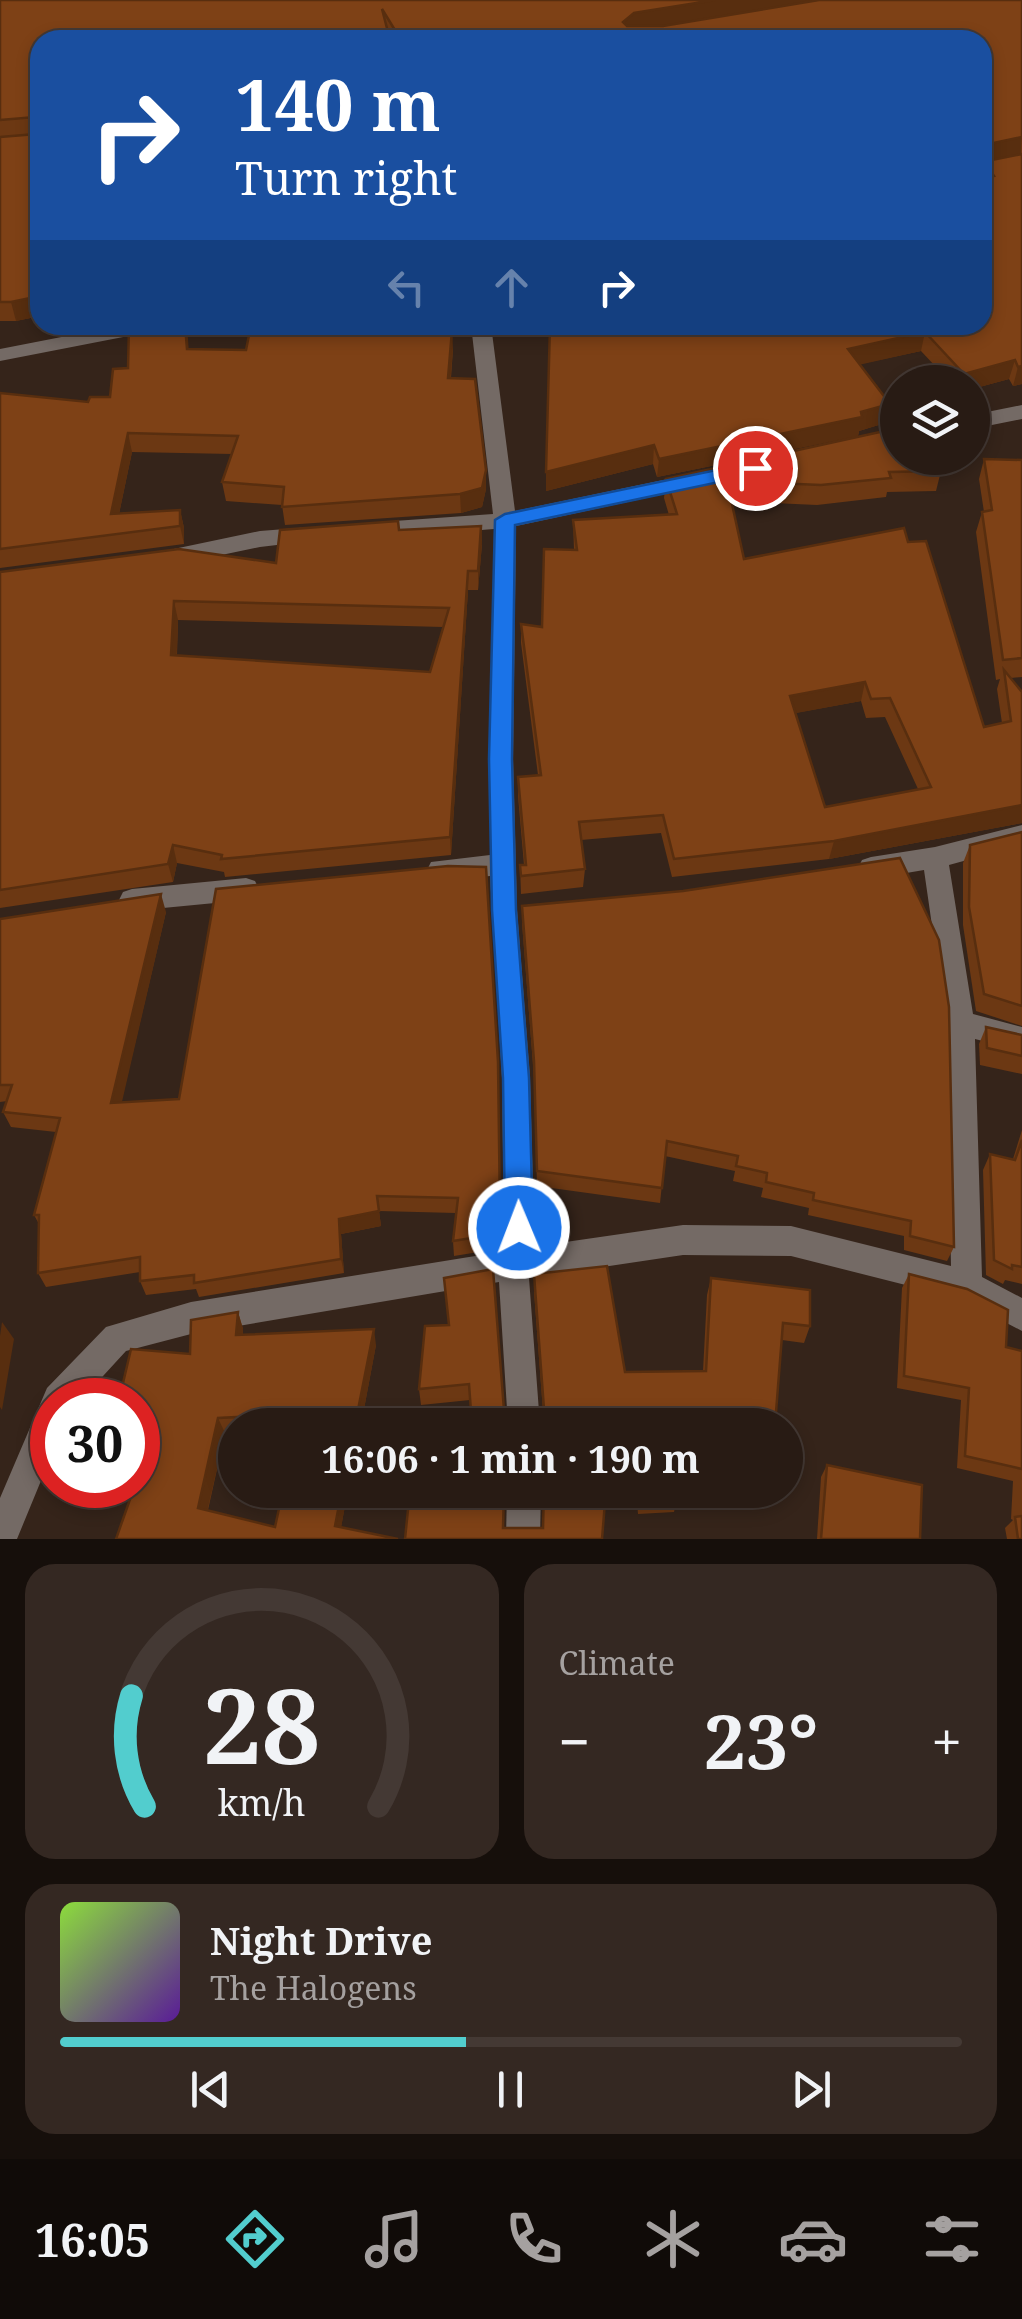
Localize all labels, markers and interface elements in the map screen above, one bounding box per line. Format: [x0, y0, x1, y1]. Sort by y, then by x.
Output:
text: 140 m [235, 56, 441, 152]
icon: right [70, 70, 200, 200]
text: Turn right [235, 147, 457, 208]
icon: left [379, 260, 434, 315]
icon: ahead [484, 260, 539, 315]
icon: right [589, 260, 644, 315]
map controls [880, 365, 990, 475]
button: layers [880, 365, 990, 475]
pin [713, 426, 798, 511]
icon: arrive [728, 441, 783, 496]
position arrow [467, 1176, 571, 1280]
speed limit sign: 30 [30, 1378, 160, 1508]
text: 16:06 · 1 min · 190 m [321, 1432, 700, 1484]
text: Climate [559, 1641, 675, 1684]
text: 28 [203, 1653, 321, 1794]
text: 23° [703, 1689, 818, 1791]
text: − [559, 1703, 590, 1778]
text: + [931, 1703, 962, 1778]
text: km/h [218, 1778, 306, 1826]
text: Night Drive [210, 1914, 432, 1966]
text: The Halogens [210, 1966, 417, 2009]
icon: previous [183, 2062, 238, 2117]
icon: pause [483, 2062, 538, 2117]
icon: next [784, 2062, 839, 2117]
icon: directions [220, 2204, 290, 2274]
icon: music [359, 2204, 429, 2274]
icon: phone [499, 2204, 569, 2274]
icon: climate [638, 2204, 708, 2274]
icon: car [778, 2204, 848, 2274]
icon: filters [917, 2204, 987, 2274]
text: 16:05 [35, 2209, 150, 2270]

